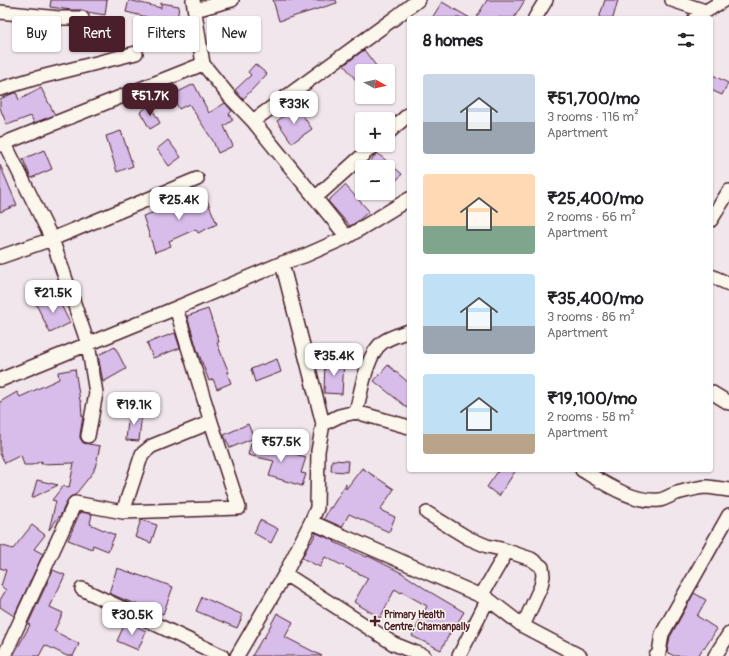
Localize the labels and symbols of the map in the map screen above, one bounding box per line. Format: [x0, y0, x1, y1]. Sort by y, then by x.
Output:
north arrow [355, 64, 395, 104]
pin: ₹51.7K [117, 83, 183, 117]
pin: ₹33K [270, 91, 318, 125]
pin: ₹25.4K [146, 187, 212, 221]
pin: ₹21.5K [20, 280, 86, 314]
pin: ₹35.4K [301, 343, 367, 377]
pin: ₹19.1K [101, 392, 167, 426]
pin: ₹57.5K [248, 429, 314, 463]
pin: ₹30.5K [99, 602, 165, 636]
place label: Primary Health Centre, Chamanpally [384, 609, 471, 633]
marker: Primary Health Centre, Chamanpally [369, 615, 381, 627]

